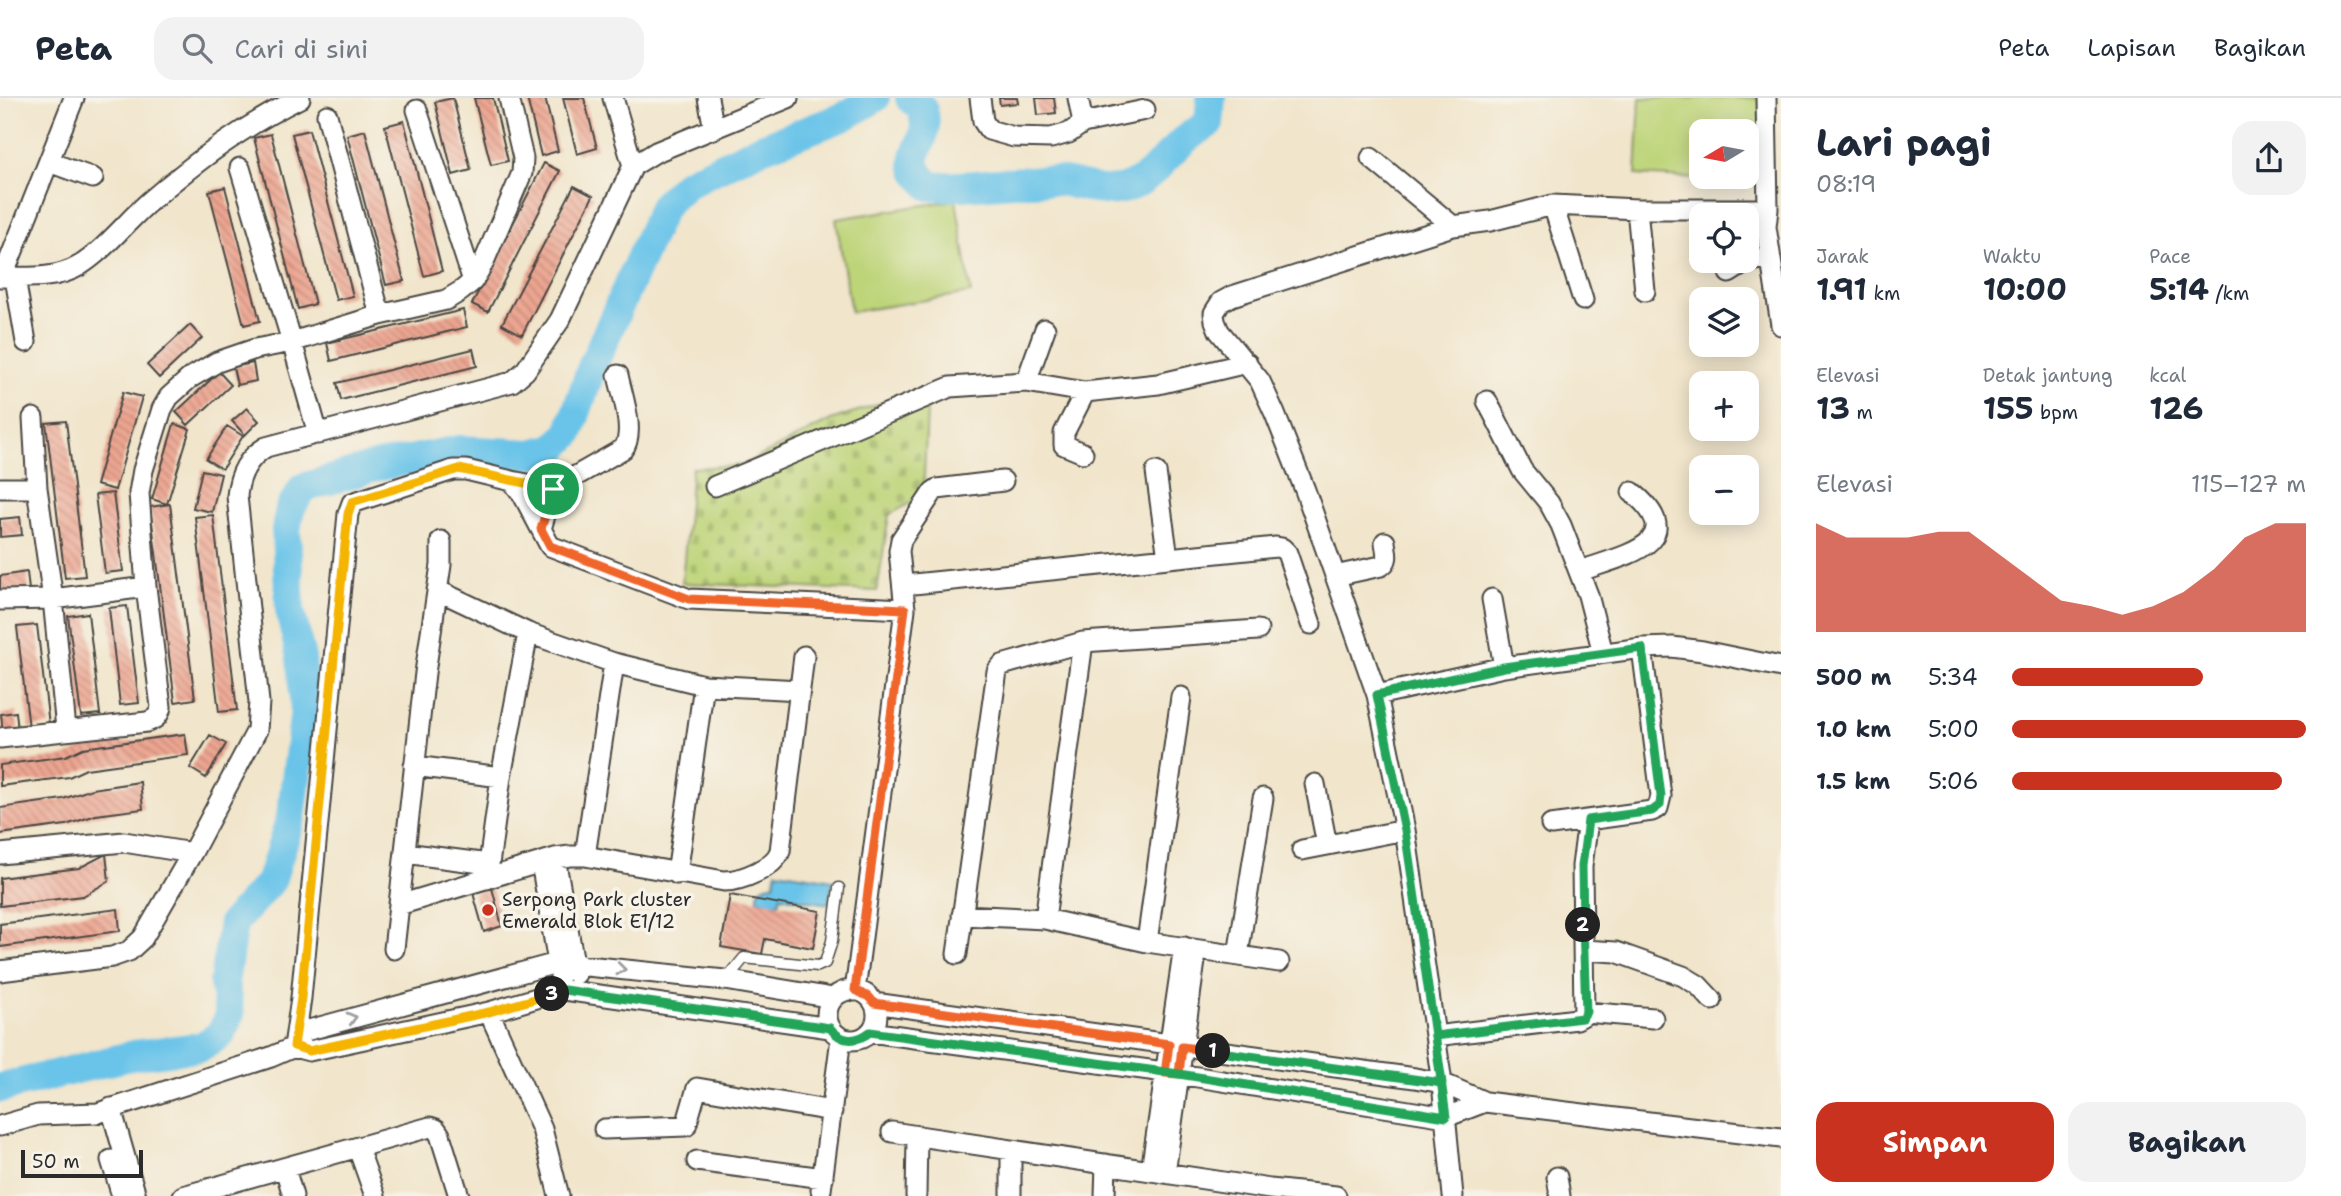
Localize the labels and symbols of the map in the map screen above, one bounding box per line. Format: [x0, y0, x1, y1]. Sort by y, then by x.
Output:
north arrow [1689, 119, 1759, 189]
pin [523, 459, 583, 519]
place label: Serpong Park cluster Emerald Blok E1/12 [502, 887, 692, 934]
marker: Serpong Park cluster Emerald Blok E1/12 [480, 902, 496, 918]
pin: 2 [1566, 908, 1600, 942]
one-way arrow [615, 962, 627, 977]
pin: 3 [534, 976, 570, 1012]
one-way arrow [346, 1012, 358, 1026]
pin: 1 [1196, 1034, 1230, 1068]
scale bar [21, 1147, 144, 1179]

